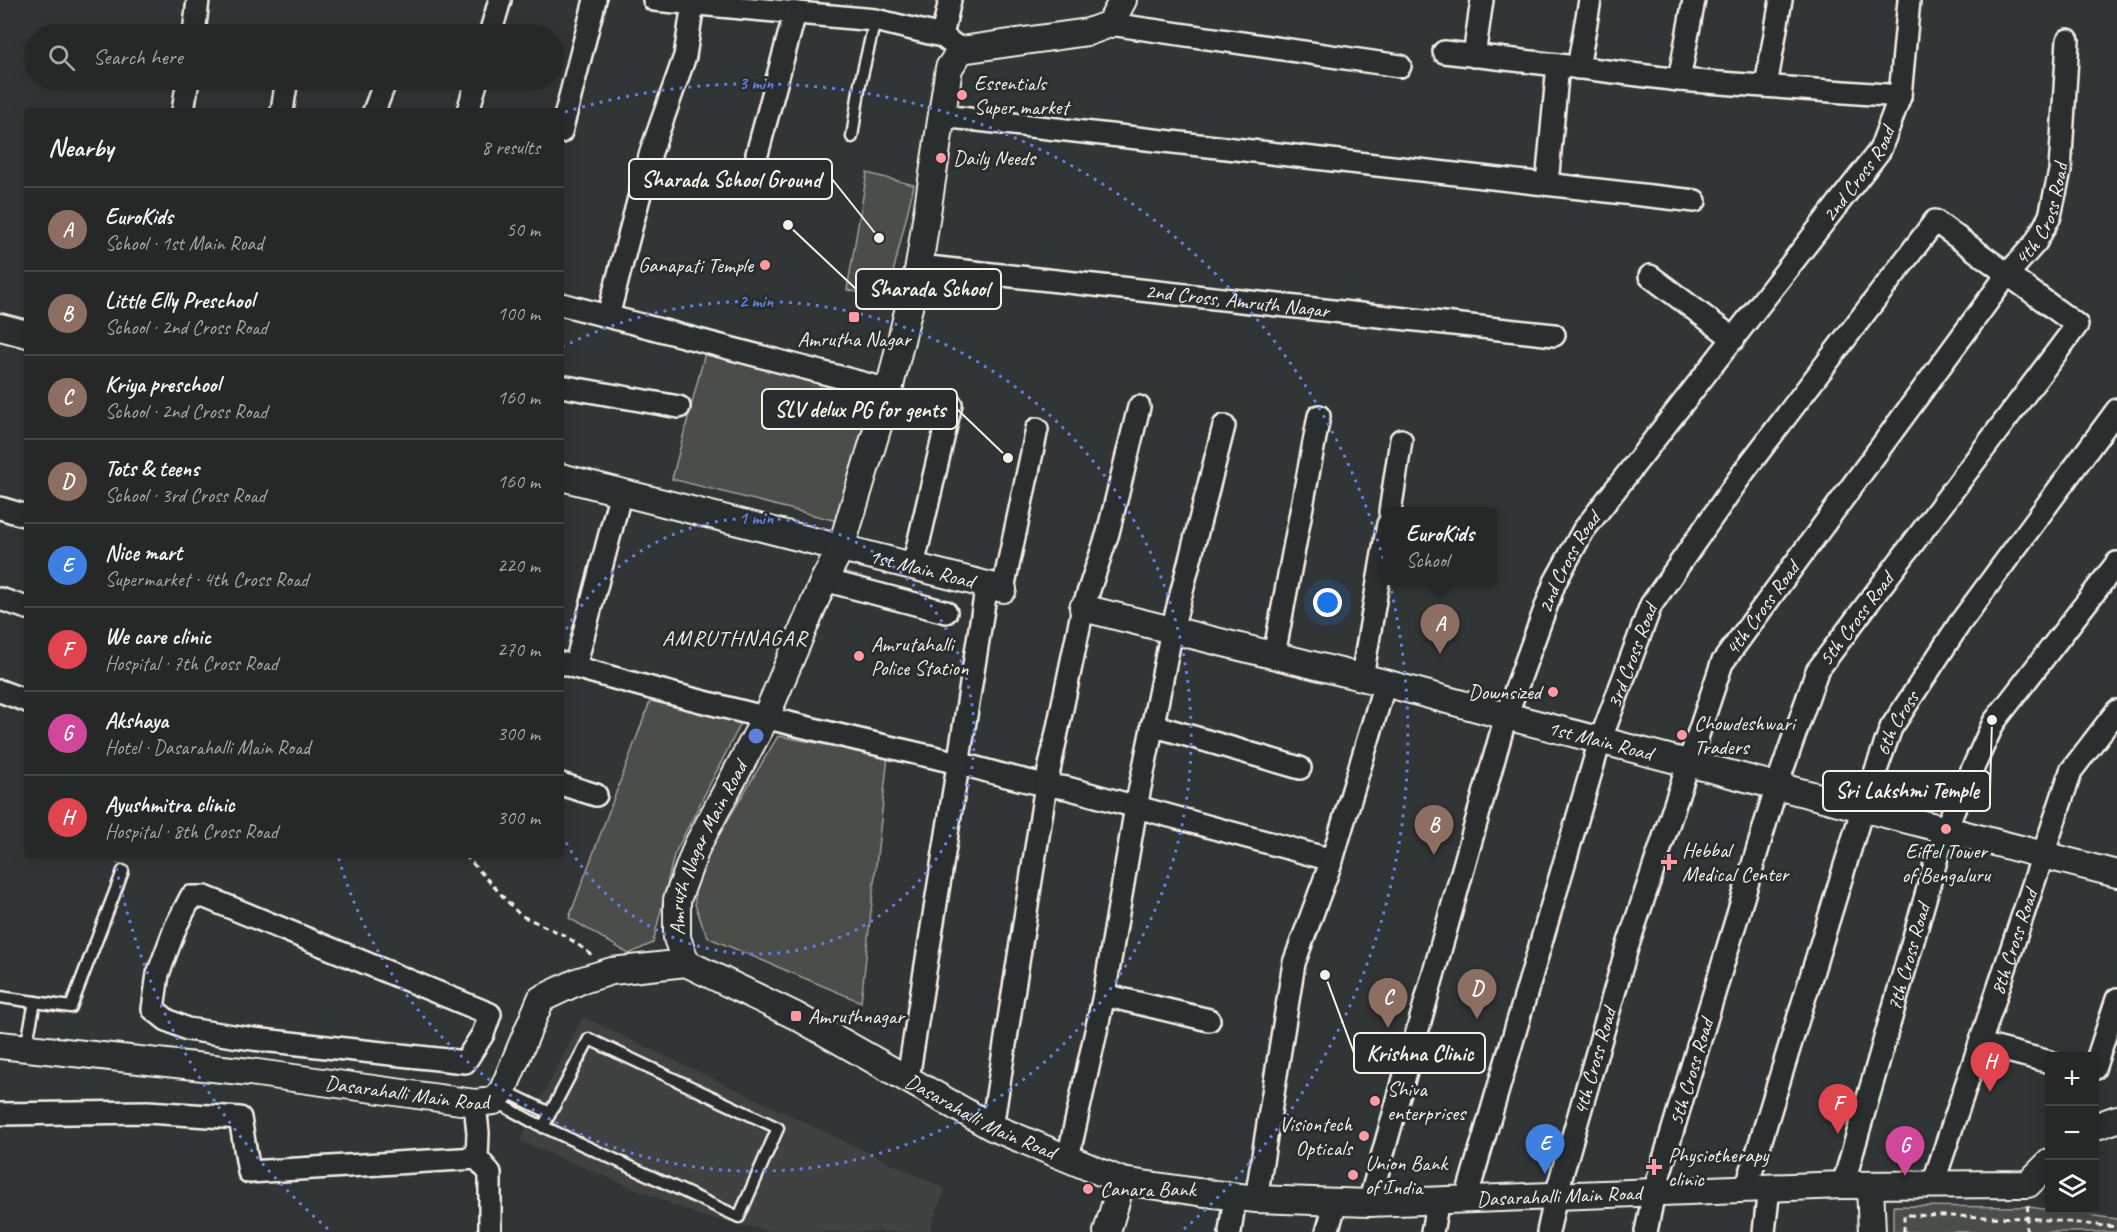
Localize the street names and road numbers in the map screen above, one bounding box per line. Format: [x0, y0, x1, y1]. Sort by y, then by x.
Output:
street label: 2nd Cross Road [1816, 121, 1901, 227]
street label: 4th Cross Road [2009, 160, 2074, 271]
street label: 2nd Cross, Amruth Nagar [1144, 278, 1332, 324]
street label: 2nd Cross Road [1532, 504, 1608, 617]
street label: 1st Main Road [867, 543, 980, 595]
street label: 4th Cross Road [1719, 554, 1807, 661]
street label: 5th Cross Road [1813, 565, 1901, 671]
street label: 3rd Cross Road [1600, 598, 1664, 712]
street label: 6th Cross [1869, 684, 1926, 759]
street label: 1st Main Road [1545, 714, 1659, 767]
street label: Amruth Nagar Main Road [664, 753, 755, 935]
street label: 8th Cross Road [1984, 883, 2044, 999]
street label: 7th Cross Road [1881, 898, 1937, 1014]
street label: 4th Cross Road [1567, 1002, 1623, 1118]
street label: 5th Cross Road [1662, 1013, 1720, 1128]
street label: Dasarahalli Main Road [901, 1068, 1063, 1166]
street label: Dasarahalli Main Road [324, 1070, 494, 1116]
street label: Dasarahalli Main Road [1476, 1180, 1646, 1212]

